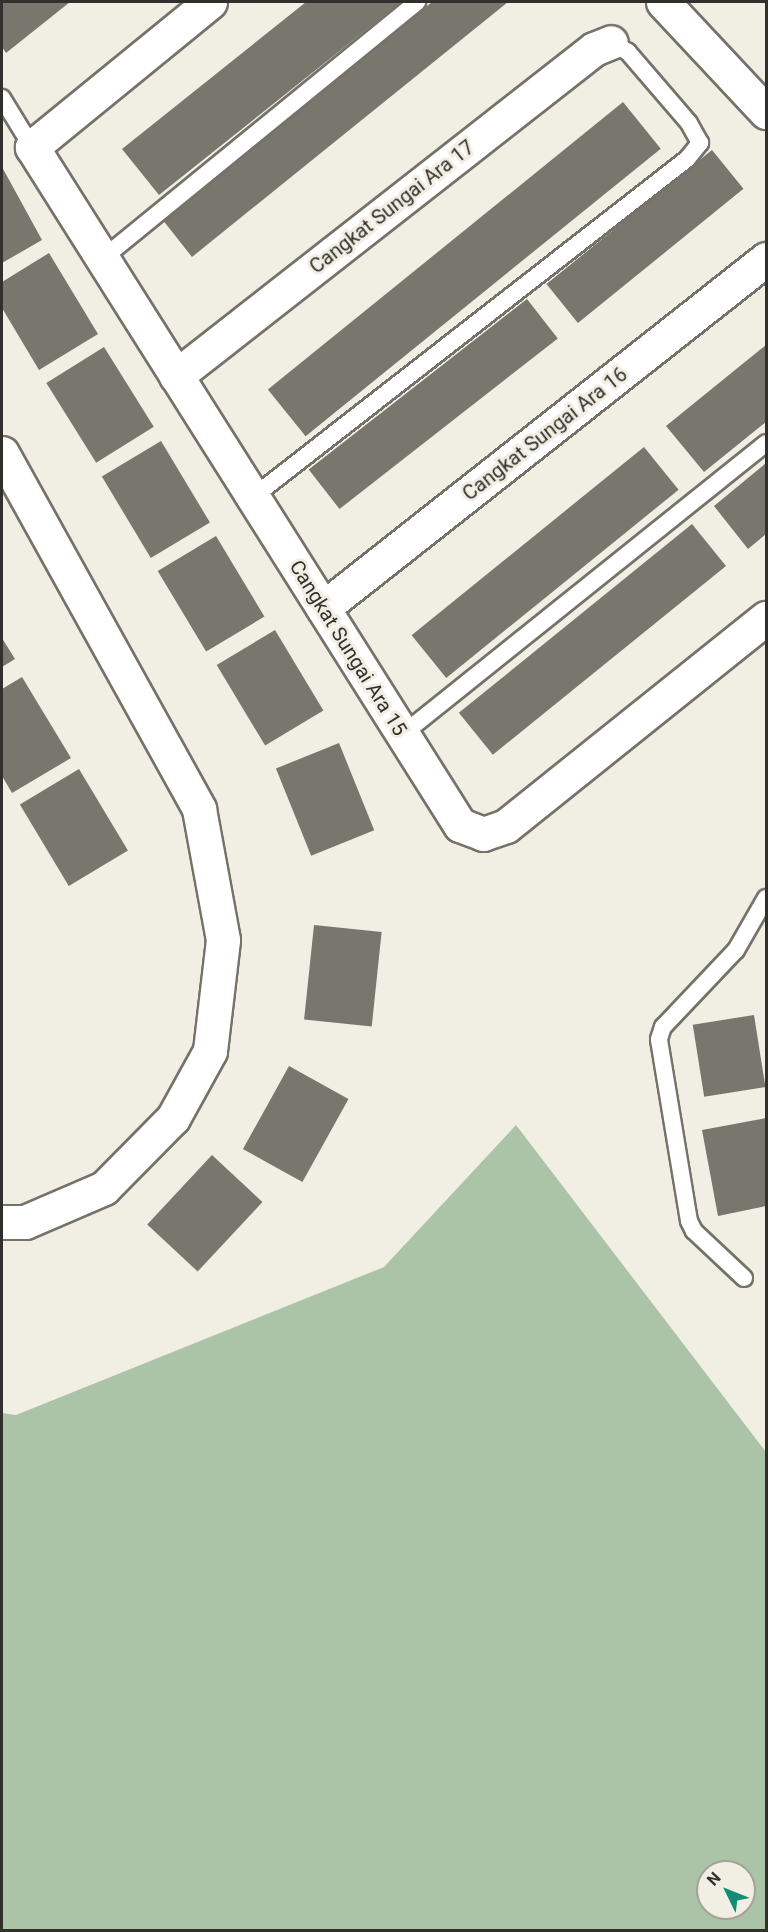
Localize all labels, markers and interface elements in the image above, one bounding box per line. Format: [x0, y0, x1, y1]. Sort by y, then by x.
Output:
street label: Cangkat Sungai Ara 17 [305, 135, 479, 279]
street label: Cangkat Sungai Ara 16 [458, 362, 632, 506]
street label: Cangkat Sungai Ara 15 [284, 556, 412, 740]
north arrow [696, 1860, 756, 1920]
text: N [703, 1868, 725, 1889]

